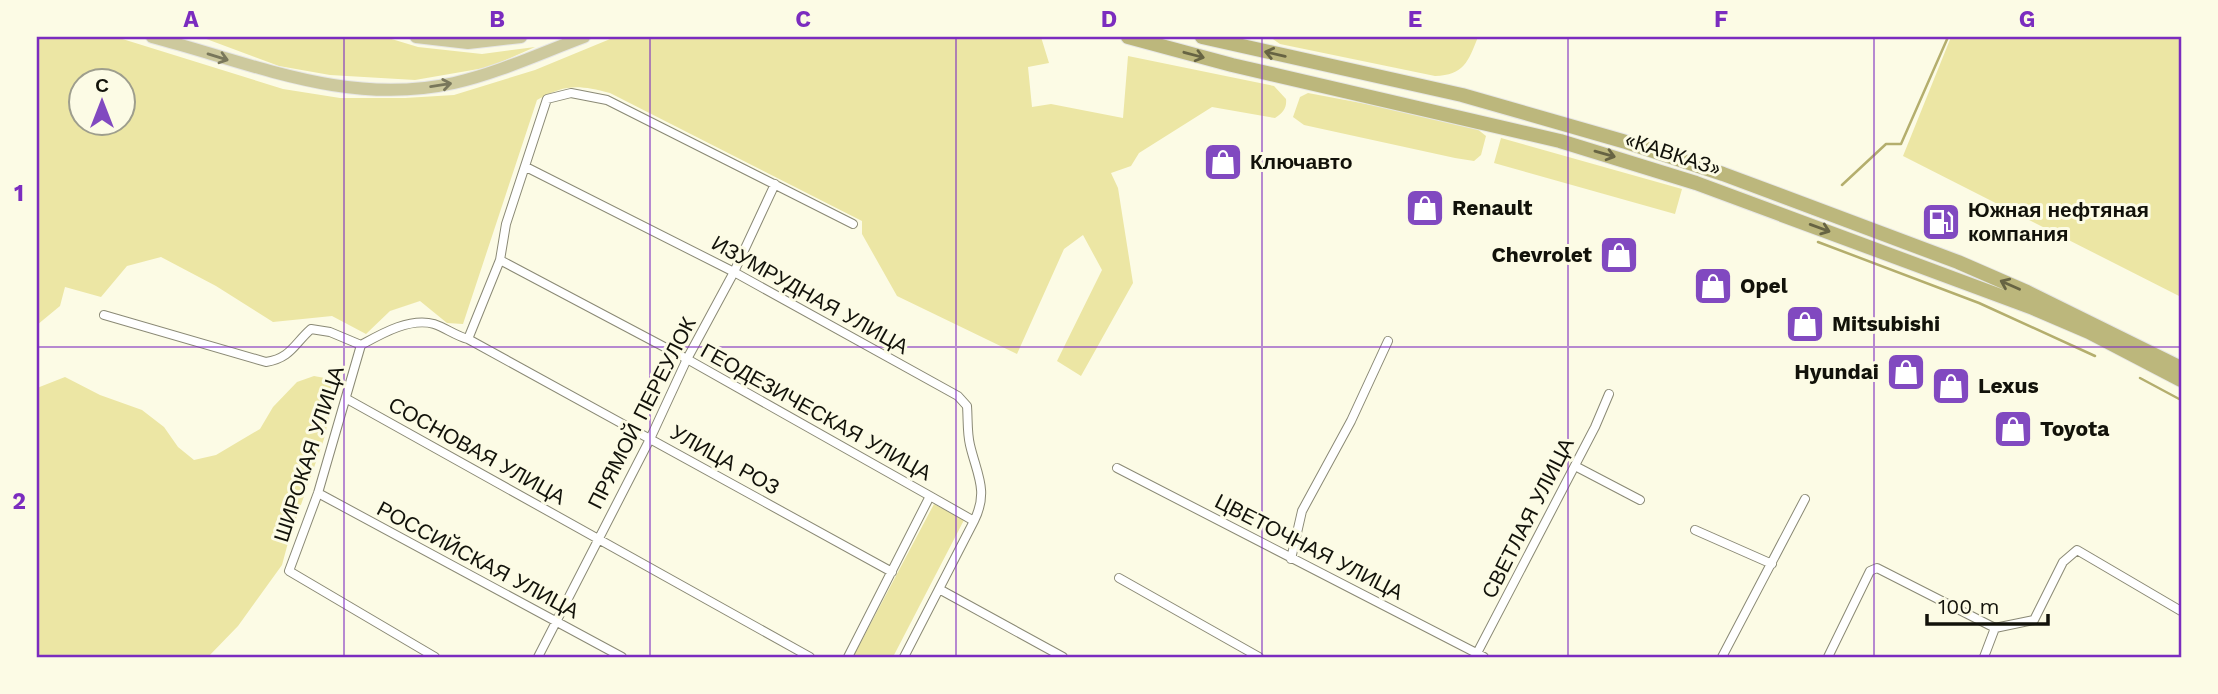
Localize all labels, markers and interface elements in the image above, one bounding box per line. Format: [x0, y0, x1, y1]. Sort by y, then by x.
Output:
text: A [183, 6, 199, 33]
text: B [489, 6, 505, 33]
text: C [795, 6, 811, 33]
text: D [1101, 6, 1117, 33]
text: E [1408, 6, 1422, 33]
text: F [1714, 6, 1728, 33]
text: G [2019, 6, 2035, 33]
one-way arrow [1264, 47, 1287, 60]
one-way arrow [1182, 49, 1204, 62]
one-way arrow [206, 51, 228, 64]
north arrow [66, 66, 136, 136]
text: С [95, 74, 109, 97]
one-way arrow [429, 78, 452, 91]
street label: «КАВКАЗ» [1622, 126, 1724, 181]
shop icon: Ключавто [1202, 141, 1244, 183]
one-way arrow [1593, 148, 1616, 161]
place label: Ключавто [1250, 149, 1353, 174]
text: 1 [14, 180, 24, 207]
shop icon: Renault [1404, 187, 1446, 229]
place label: Renault [1452, 195, 1532, 220]
place label: Южная нефтяная компания [1968, 197, 2149, 246]
fuel station icon: Южная нефтяная компания [1920, 201, 1962, 243]
one-way arrow [1809, 223, 1831, 236]
street label: ИЗУМРУДНАЯ УЛИЦА [707, 230, 913, 359]
shop icon: Chevrolet [1598, 234, 1640, 276]
place label: Chevrolet [1492, 242, 1592, 267]
shop icon: Opel [1692, 265, 1734, 307]
place label: Opel [1740, 273, 1788, 298]
one-way arrow [1999, 278, 2021, 291]
shop icon: Mitsubishi [1784, 303, 1826, 345]
place label: Mitsubishi [1832, 311, 1940, 336]
street label: ПРЯМОЙ ПЕРЕУЛОК [582, 312, 701, 513]
street label: ГЕОДЕЗИЧЕСКАЯ УЛИЦА [697, 338, 936, 485]
shop icon: Hyundai [1885, 351, 1927, 393]
place label: Hyundai [1794, 359, 1879, 384]
street label: ШИРОКАЯ УЛИЦА [268, 363, 349, 545]
shop icon: Lexus [1930, 365, 1972, 407]
place label: Lexus [1978, 373, 2039, 398]
street label: СОСНОВАЯ УЛИЦА [384, 392, 570, 510]
shop icon: Toyota [1992, 408, 2034, 450]
place label: Toyota [2040, 416, 2110, 441]
street label: УЛИЦА РОЗ [666, 419, 784, 500]
street label: СВЕТЛАЯ УЛИЦА [1476, 433, 1579, 602]
text: 2 [12, 488, 26, 515]
street label: ЦВЕТОЧНАЯ УЛИЦА [1211, 488, 1408, 605]
street label: РОССИЙСКАЯ УЛИЦА [373, 496, 584, 623]
scale bar [1927, 582, 2048, 626]
text: 100 m [1938, 594, 2000, 619]

